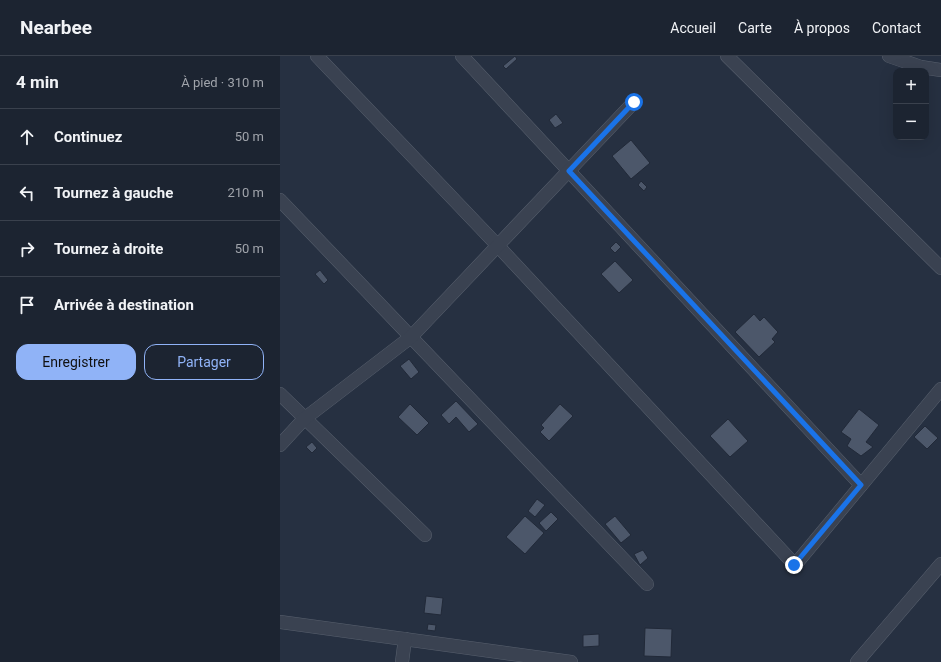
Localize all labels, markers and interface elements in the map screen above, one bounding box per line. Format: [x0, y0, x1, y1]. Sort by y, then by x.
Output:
text: Nearbee [20, 16, 92, 39]
text: Accueil [670, 20, 716, 36]
text: Carte [738, 20, 772, 36]
text: À propos [794, 20, 850, 36]
text: Contact [872, 20, 921, 36]
map controls [893, 68, 929, 140]
button: + [893, 68, 929, 104]
text: 4 min [16, 72, 59, 92]
text: À pied · 310 m [181, 75, 264, 90]
route start [625, 93, 643, 111]
button: − [893, 104, 929, 140]
icon: ahead [16, 126, 38, 148]
text: Continuez [54, 128, 122, 146]
text: 50 m [235, 129, 264, 144]
icon: left [16, 182, 38, 204]
text: Tournez à gauche [54, 184, 173, 202]
text: 210 m [227, 185, 264, 200]
icon: right [16, 238, 38, 260]
text: Tournez à droite [54, 240, 163, 258]
text: 50 m [235, 241, 264, 256]
icon: arrive [16, 294, 38, 316]
text: Arrivée à destination [54, 296, 194, 314]
button: Enregistrer [16, 344, 136, 380]
button: Partager [144, 344, 264, 380]
route end [785, 556, 803, 574]

